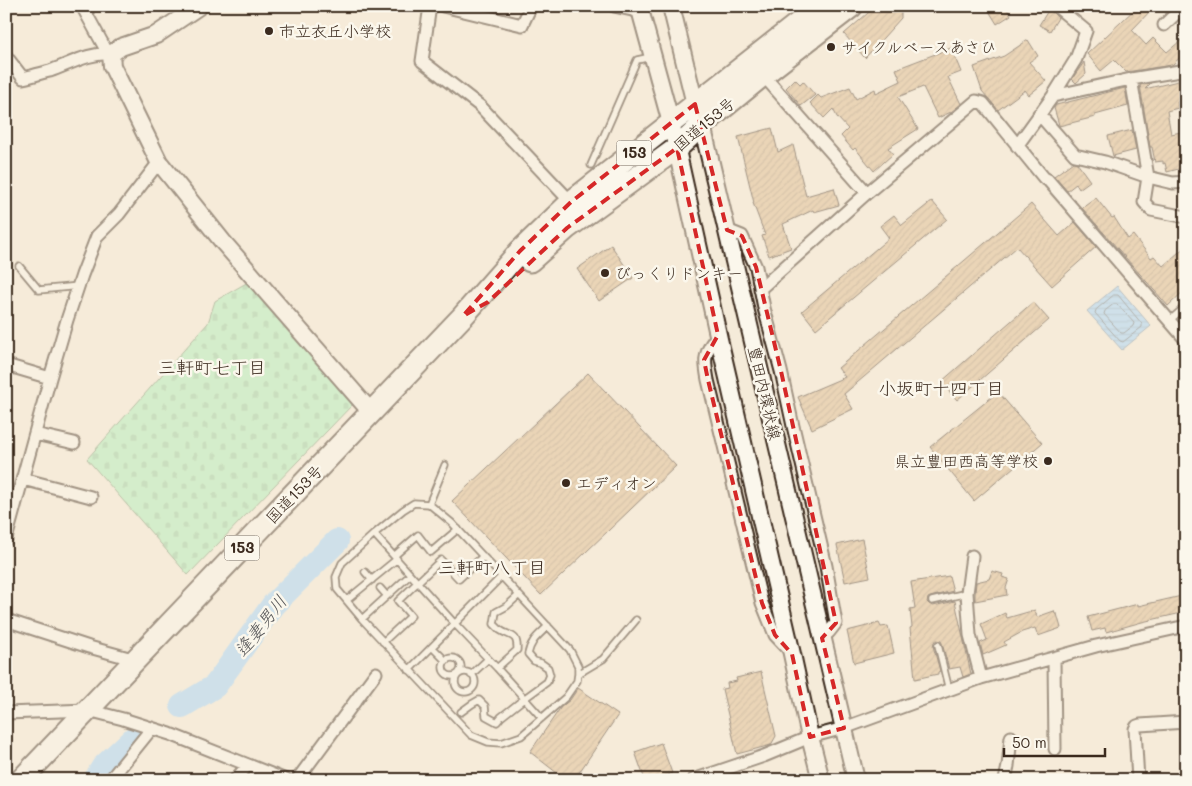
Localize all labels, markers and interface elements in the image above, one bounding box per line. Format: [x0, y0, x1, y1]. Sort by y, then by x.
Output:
place label: 市立衣丘小学校 [279, 20, 391, 41]
marker: 市立衣丘小学校 [263, 25, 275, 37]
place label: サイクルベースあさひ [841, 36, 997, 57]
marker: サイクルベースあさひ [825, 41, 837, 53]
street label: 国道153号 [669, 92, 739, 155]
road number: 153 [616, 140, 652, 166]
place label: びっくりドンキー [615, 262, 743, 283]
marker: びっくりドンキー [599, 267, 611, 279]
street label: 豊田内環状線 [744, 344, 787, 442]
district label: 三軒町七丁目 [158, 355, 266, 379]
district label: 小坂町十四丁目 [878, 376, 1004, 400]
place label: 県立豊田西高等学校 [894, 450, 1038, 471]
marker: 県立豊田西高等学校 [1042, 455, 1054, 467]
street label: 国道153号 [260, 460, 327, 528]
place label: エディオン [576, 472, 657, 493]
marker: エディオン [560, 477, 572, 489]
road number: 153 [224, 536, 260, 560]
district label: 三軒町八丁目 [438, 555, 546, 579]
water label: 逢妻男川 [229, 590, 292, 661]
scale bar [1004, 726, 1106, 758]
text: 50 m [1012, 732, 1047, 752]

